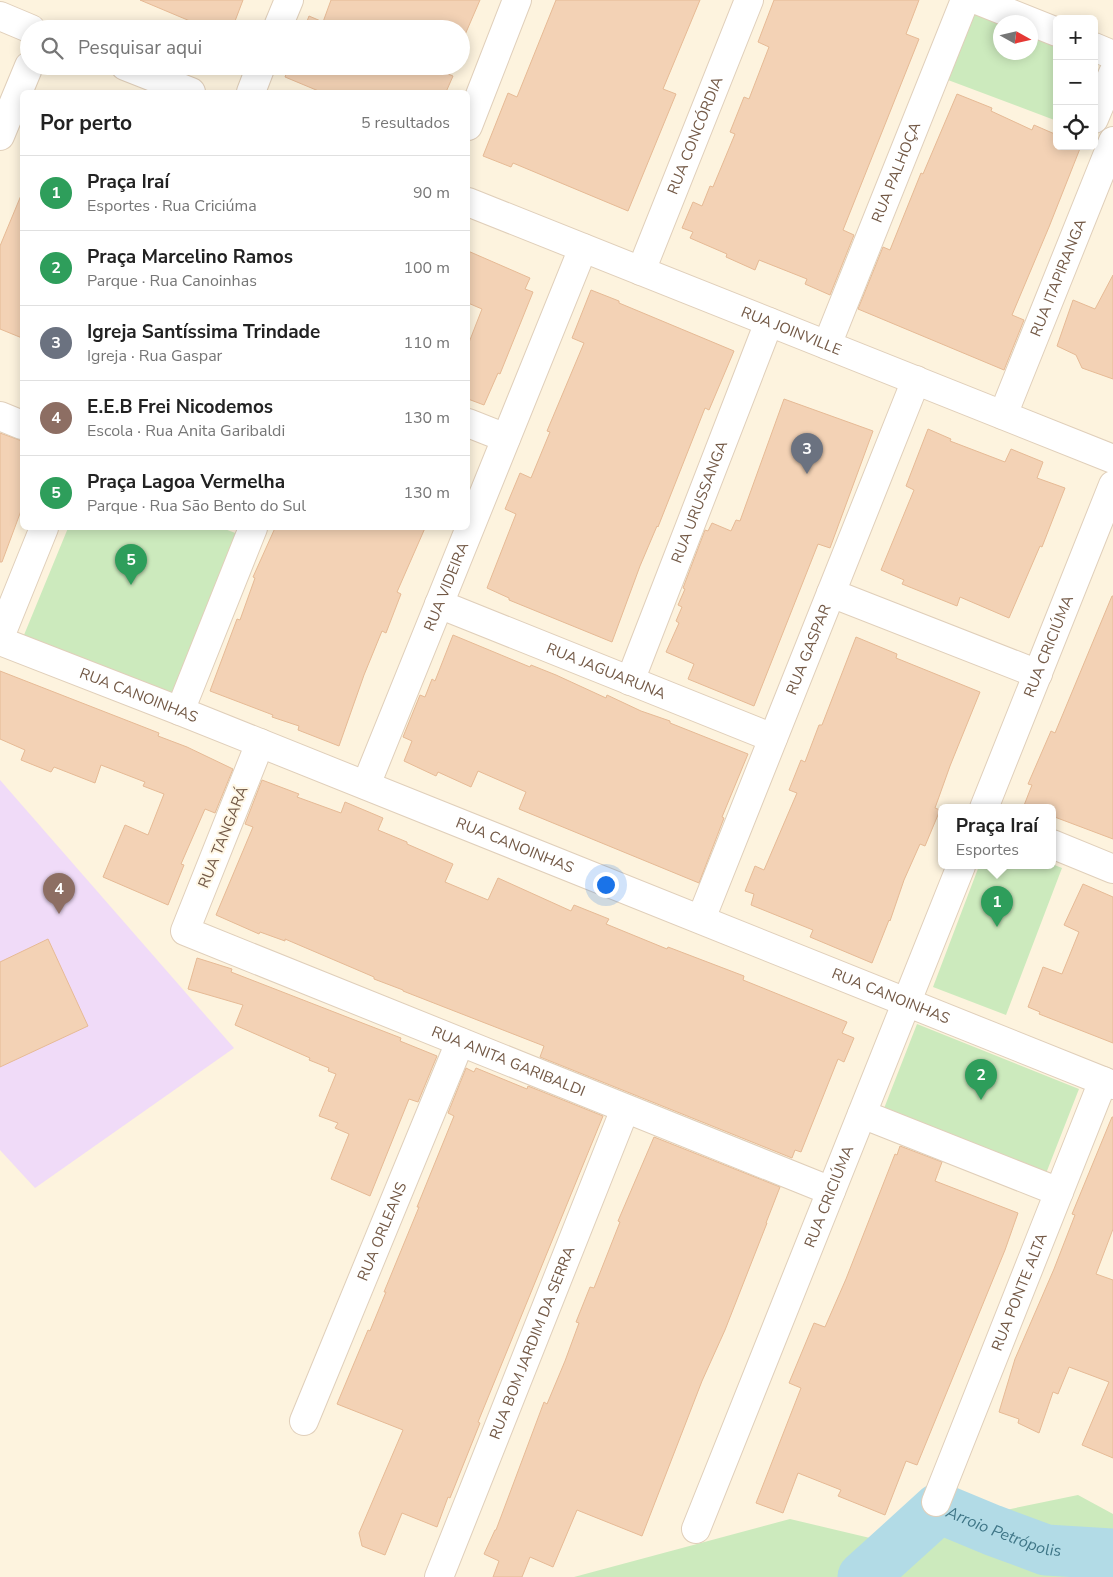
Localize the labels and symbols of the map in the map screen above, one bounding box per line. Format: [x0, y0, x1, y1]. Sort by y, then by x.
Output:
north arrow [993, 15, 1038, 60]
street label: RUA CONCÓRDIA [663, 73, 728, 197]
street label: RUA PALHOÇA [867, 119, 925, 226]
street label: RUA ITAPIRANGA [1025, 216, 1091, 340]
street label: RUA JOINVILLE [738, 302, 844, 360]
pin: 3 [791, 433, 823, 474]
street label: RUA URUSSANGA [667, 438, 732, 566]
street label: RUA VIDEIRA [419, 539, 473, 634]
pin: 5 [115, 544, 147, 585]
street label: RUA CRICIÚMA [1019, 592, 1078, 700]
street label: RUA GASPAR [781, 601, 836, 698]
street label: RUA JAGUARUNA [543, 638, 669, 704]
street label: RUA CANOINHAS [77, 663, 201, 727]
street label: RUA TANGARÁ [193, 783, 253, 891]
street label: RUA CANOINHAS [453, 813, 577, 878]
your location [593, 872, 619, 898]
pin: 4 [43, 873, 75, 914]
pin: 1 [981, 886, 1013, 927]
street label: RUA CANOINHAS [829, 963, 953, 1029]
street label: RUA ANITA GARIBALDI [429, 1021, 588, 1101]
pin: 2 [965, 1059, 997, 1100]
street label: RUA CRICIÚMA [799, 1142, 858, 1251]
street label: RUA ORLEANS [353, 1179, 411, 1284]
street label: RUA PONTE ALTA [987, 1230, 1052, 1354]
street label: RUA BOM JARDIM DA SERRA [485, 1243, 579, 1442]
water label: Arroio Petrópolis [942, 1501, 1062, 1562]

